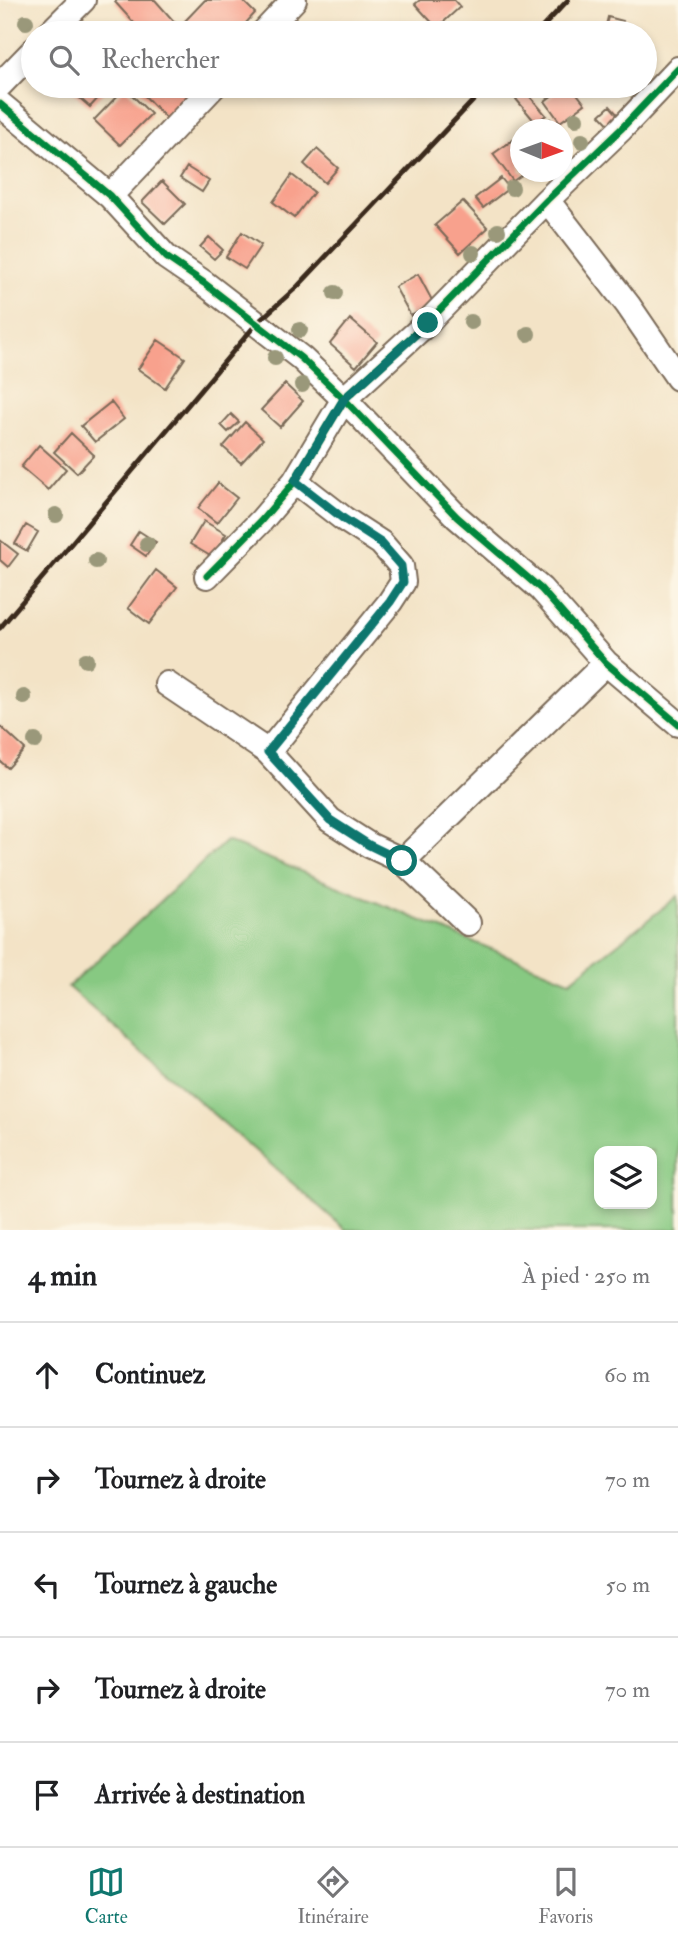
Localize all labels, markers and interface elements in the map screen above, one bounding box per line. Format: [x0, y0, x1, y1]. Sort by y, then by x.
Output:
search box [21, 21, 657, 98]
icon: search [45, 41, 83, 79]
text: Rechercher [101, 44, 220, 76]
north arrow [510, 119, 573, 182]
route end [412, 307, 443, 338]
route start [386, 845, 417, 876]
map controls [594, 1146, 657, 1209]
button: layers [594, 1146, 657, 1209]
text: 4 min [28, 1257, 97, 1294]
text: À pied · 250 m [522, 1261, 650, 1290]
icon: ahead [28, 1356, 66, 1394]
text: Continuez [95, 1359, 205, 1391]
text: 60 m [604, 1360, 650, 1389]
icon: right [28, 1461, 66, 1499]
text: Tournez à droite [95, 1464, 266, 1496]
text: 70 m [605, 1465, 650, 1494]
icon: left [28, 1566, 66, 1604]
text: Tournez à gauche [95, 1569, 277, 1601]
text: 50 m [606, 1570, 650, 1599]
icon: right [28, 1671, 66, 1709]
text: Tournez à droite [95, 1674, 266, 1706]
text: 70 m [605, 1675, 650, 1704]
icon: arrive [28, 1776, 66, 1814]
text: Arrivée à destination [95, 1779, 305, 1811]
tab: Carte [85, 1863, 128, 1929]
tab: Itinéraire [297, 1863, 369, 1929]
tab: Favoris [538, 1863, 593, 1929]

